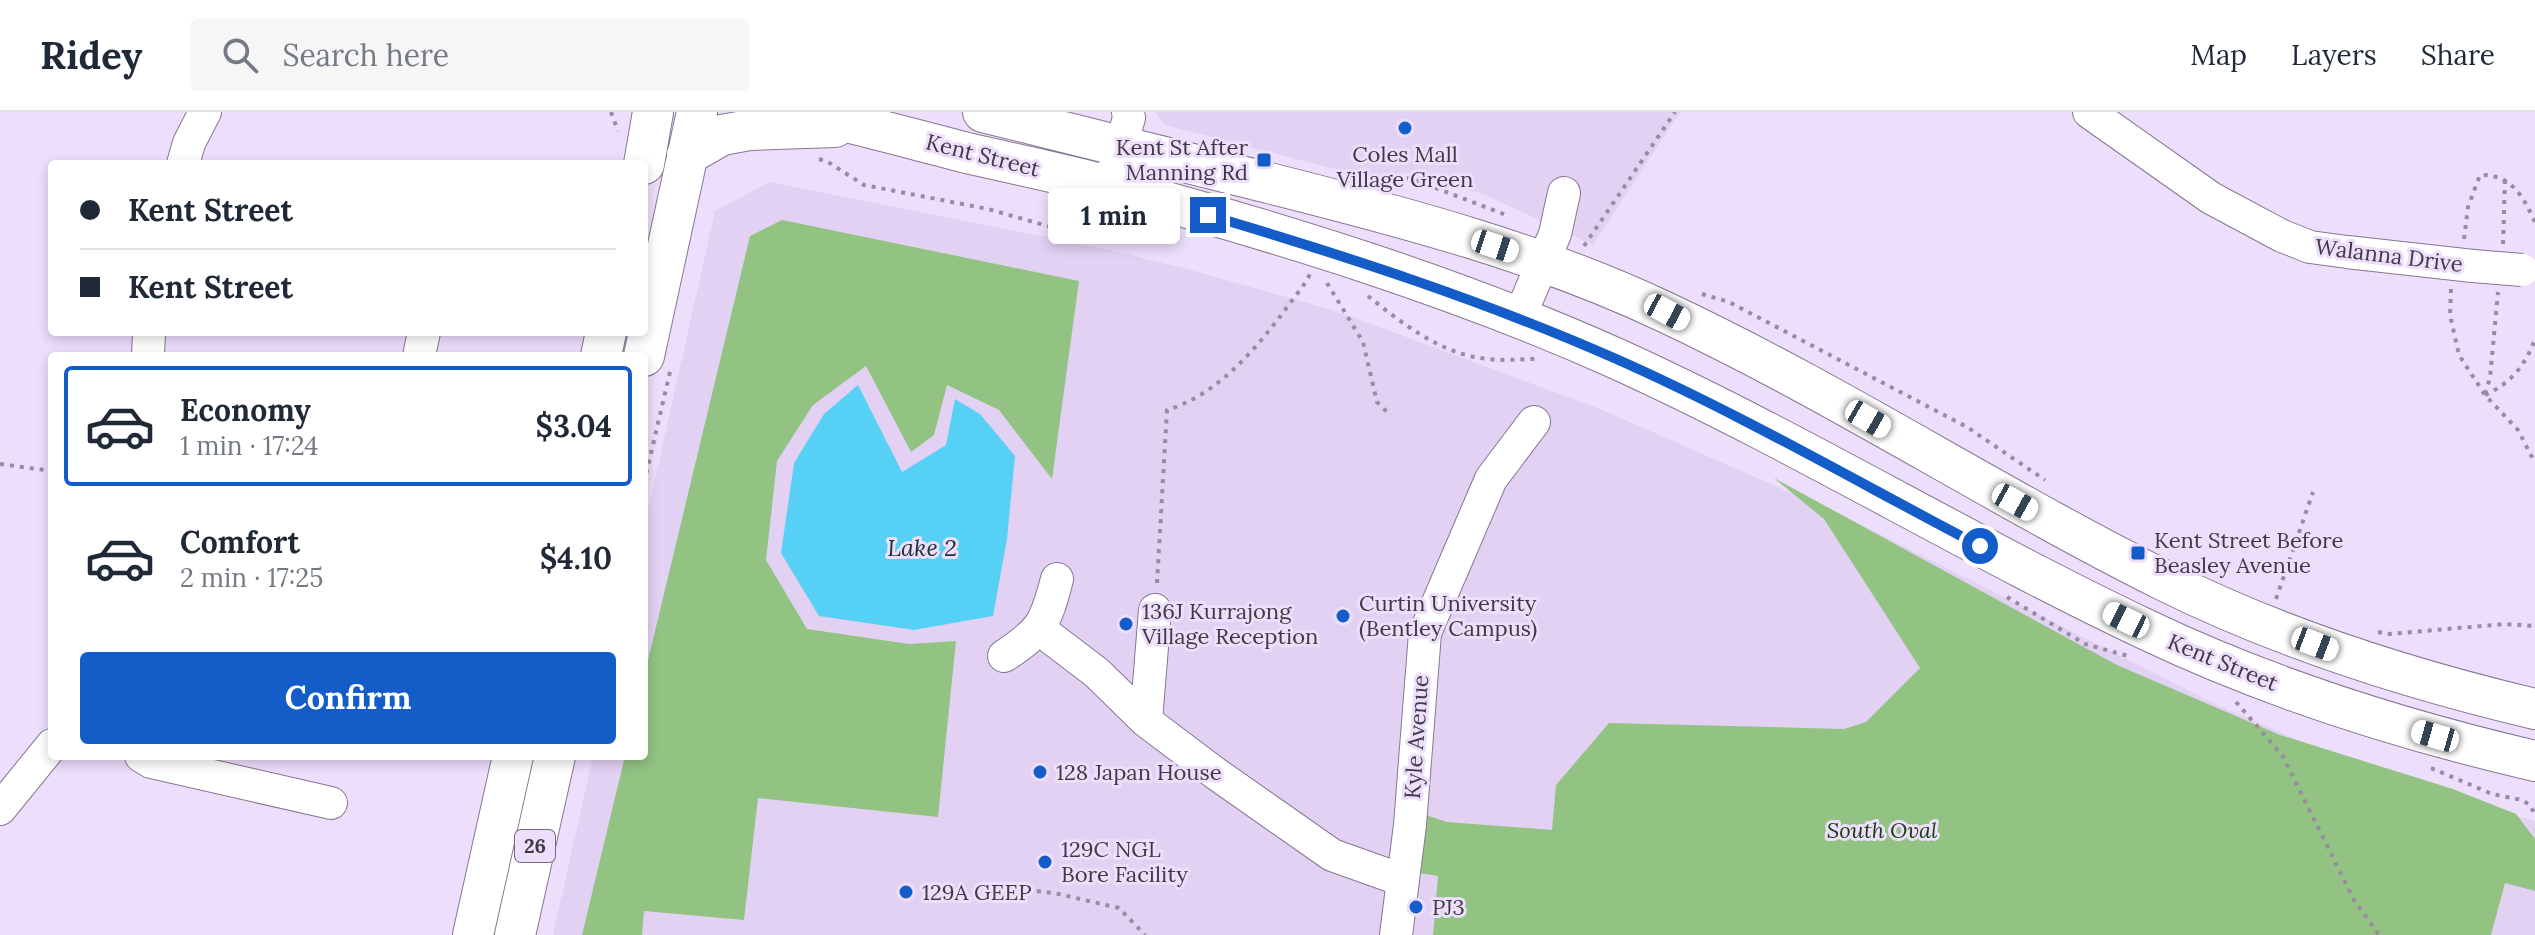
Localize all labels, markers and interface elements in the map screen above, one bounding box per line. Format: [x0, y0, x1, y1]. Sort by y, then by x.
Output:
search box [190, 19, 750, 91]
text: Ridey [40, 31, 142, 79]
icon: search [218, 33, 262, 77]
text: Search here [282, 36, 449, 74]
text: Map [2190, 37, 2247, 73]
text: Layers [2291, 37, 2377, 73]
text: Share [2421, 37, 2495, 73]
marker: Coles Mall Village Green [1396, 119, 1414, 137]
street label: Kent Street [923, 127, 1043, 183]
place label: Kent St After Manning Rd [1116, 133, 1248, 186]
place label: Coles Mall Village Green [1336, 140, 1473, 193]
marker: Kent St After Manning Rd [1255, 151, 1273, 169]
callout: 1 min [1048, 187, 1180, 243]
text: Kent Street [128, 191, 293, 229]
route end [1190, 197, 1226, 233]
text: 1 min [1081, 199, 1147, 232]
car [1468, 227, 1522, 265]
street label: Walanna Drive [2314, 232, 2465, 278]
text: Kent Street [128, 268, 293, 306]
car [1640, 290, 1694, 334]
icon: car [84, 390, 156, 462]
text: Economy [180, 391, 311, 429]
car [1841, 397, 1895, 441]
text: $3.04 [536, 407, 612, 445]
text: 1 min · 17:24 [180, 429, 318, 462]
car [1988, 480, 2042, 524]
icon: car [84, 522, 156, 594]
text: Comfort [180, 523, 300, 561]
place label: Kent Street Before Beasley Avenue [2154, 526, 2343, 579]
route start [1962, 528, 1998, 564]
water label: Lake 2 [887, 532, 957, 563]
text: $4.10 [540, 539, 612, 577]
marker: Kent Street Before Beasley Avenue [2129, 544, 2147, 562]
text: 2 min · 17:25 [180, 561, 323, 594]
place label: Curtin University (Bentley Campus) [1359, 589, 1537, 642]
place label: 136J Kurrajong Village Reception [1141, 597, 1318, 650]
car [2099, 599, 2153, 641]
marker: Curtin University (Bentley Campus) [1334, 607, 1352, 625]
marker: 136J Kurrajong Village Reception [1117, 615, 1135, 633]
car [2288, 624, 2342, 664]
street label: Kent Street [2164, 627, 2283, 697]
button: Confirm [80, 652, 616, 744]
street label: Kyle Avenue [1398, 674, 1434, 800]
car [2409, 718, 2461, 754]
place label: 128 Japan House [1056, 758, 1222, 786]
marker: 128 Japan House [1031, 763, 1049, 781]
park label: South Oval [1827, 816, 1937, 844]
road number: 26 [515, 830, 555, 862]
place label: 129C NGL Bore Facility [1061, 835, 1188, 888]
marker: 129C NGL Bore Facility [1036, 853, 1054, 871]
place label: 129A GEEP [922, 878, 1032, 906]
marker: 129A GEEP [897, 883, 915, 901]
place label: PJ3 [1432, 893, 1465, 921]
marker: PJ3 [1407, 898, 1425, 916]

